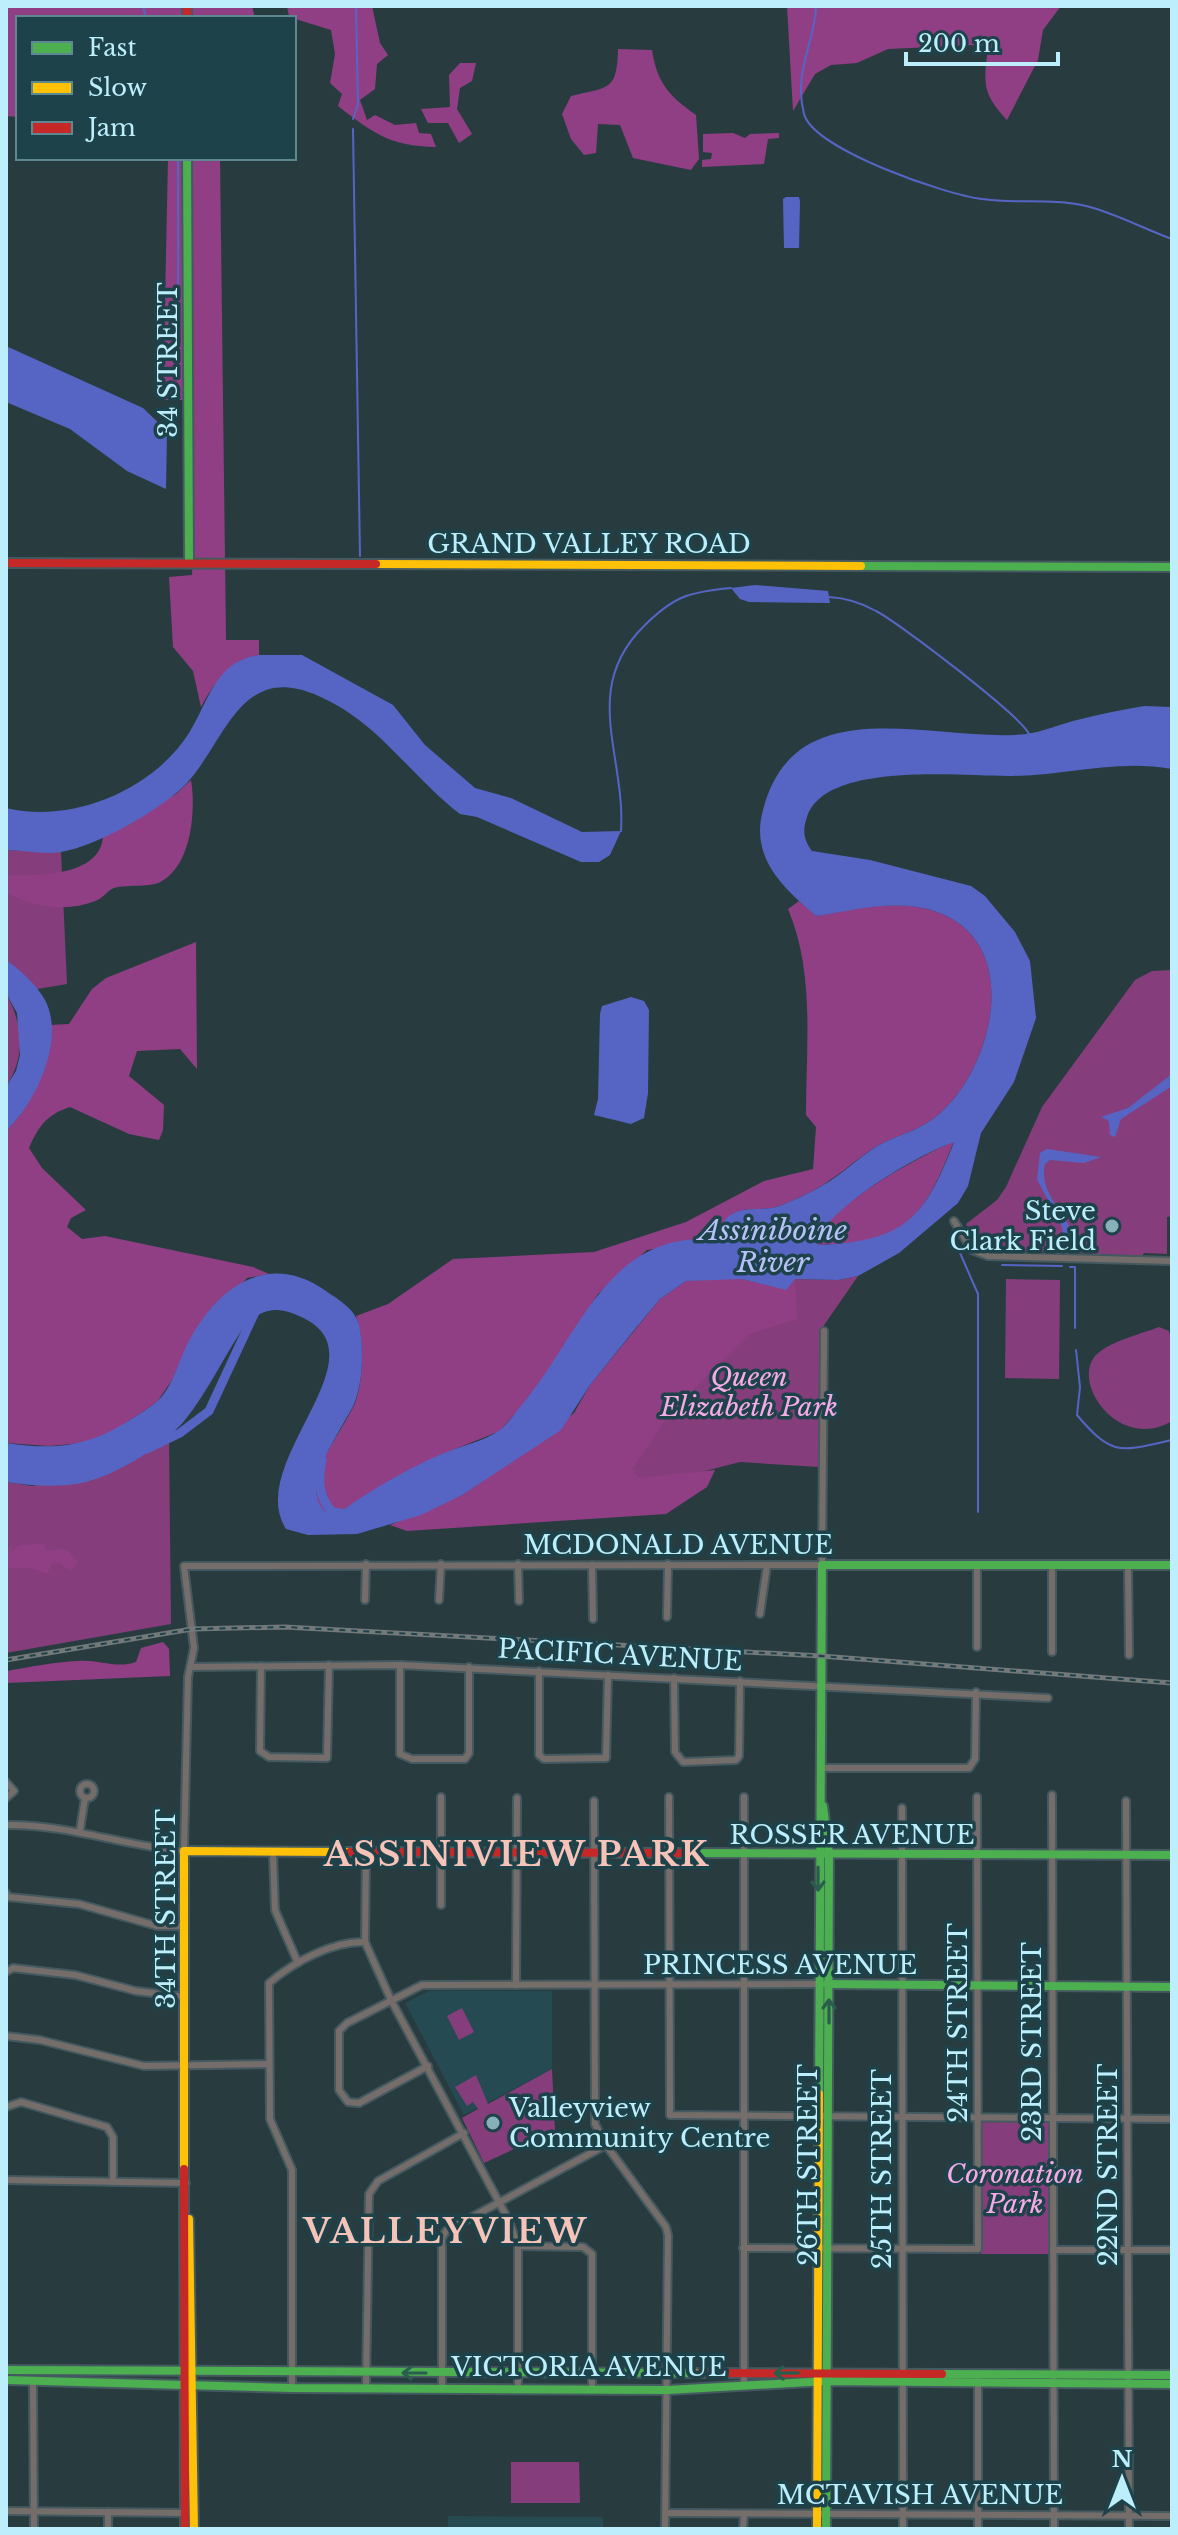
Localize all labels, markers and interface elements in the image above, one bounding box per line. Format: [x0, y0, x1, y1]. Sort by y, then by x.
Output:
legend [16, 16, 296, 160]
scale bar [906, 16, 1058, 66]
text: 200 m [918, 29, 1000, 58]
text: Fast [88, 33, 136, 62]
text: Slow [88, 73, 147, 102]
text: Jam [85, 113, 136, 142]
street label: 34 STREET [152, 282, 184, 438]
street label: GRAND VALLEY ROAD [427, 528, 751, 560]
place label: Steve Clark Field [950, 1195, 1096, 1257]
water label: Assiniboine River [695, 1213, 847, 1280]
marker: Steve Clark Field [1103, 1217, 1121, 1235]
park label: Queen Elizabeth Park [659, 1361, 838, 1423]
street label: MCDONALD AVENUE [523, 1529, 833, 1561]
street label: PACIFIC AVENUE [497, 1633, 743, 1677]
street label: 34TH STREET [150, 1809, 182, 2009]
street label: ROSSER AVENUE [729, 1819, 975, 1851]
district label: ASSINIVIEW PARK [323, 1833, 710, 1875]
one-way arrow [810, 1865, 826, 1892]
street label: 24TH STREET [942, 1923, 974, 2123]
street label: 23RD STREET [1016, 1942, 1048, 2142]
street label: PRINCESS AVENUE [643, 1949, 917, 1981]
one-way arrow [821, 1998, 837, 2025]
street label: 26TH STREET [792, 2064, 824, 2266]
street label: 22ND STREET [1092, 2064, 1124, 2266]
street label: 25TH STREET [866, 2069, 898, 2269]
place label: Valleyview Community Centre [508, 2092, 770, 2154]
marker: Valleyview Community Centre [484, 2114, 502, 2132]
park label: Coronation Park [946, 2158, 1084, 2220]
district label: VALLEYVIEW [302, 2210, 588, 2252]
street label: VICTORIA AVENUE [450, 2351, 727, 2383]
one-way arrow [401, 2365, 428, 2381]
one-way arrow [773, 2365, 800, 2380]
north arrow [1082, 2439, 1162, 2519]
text: N [1112, 2446, 1133, 2473]
street label: MCTAVISH AVENUE [777, 2479, 1063, 2511]

